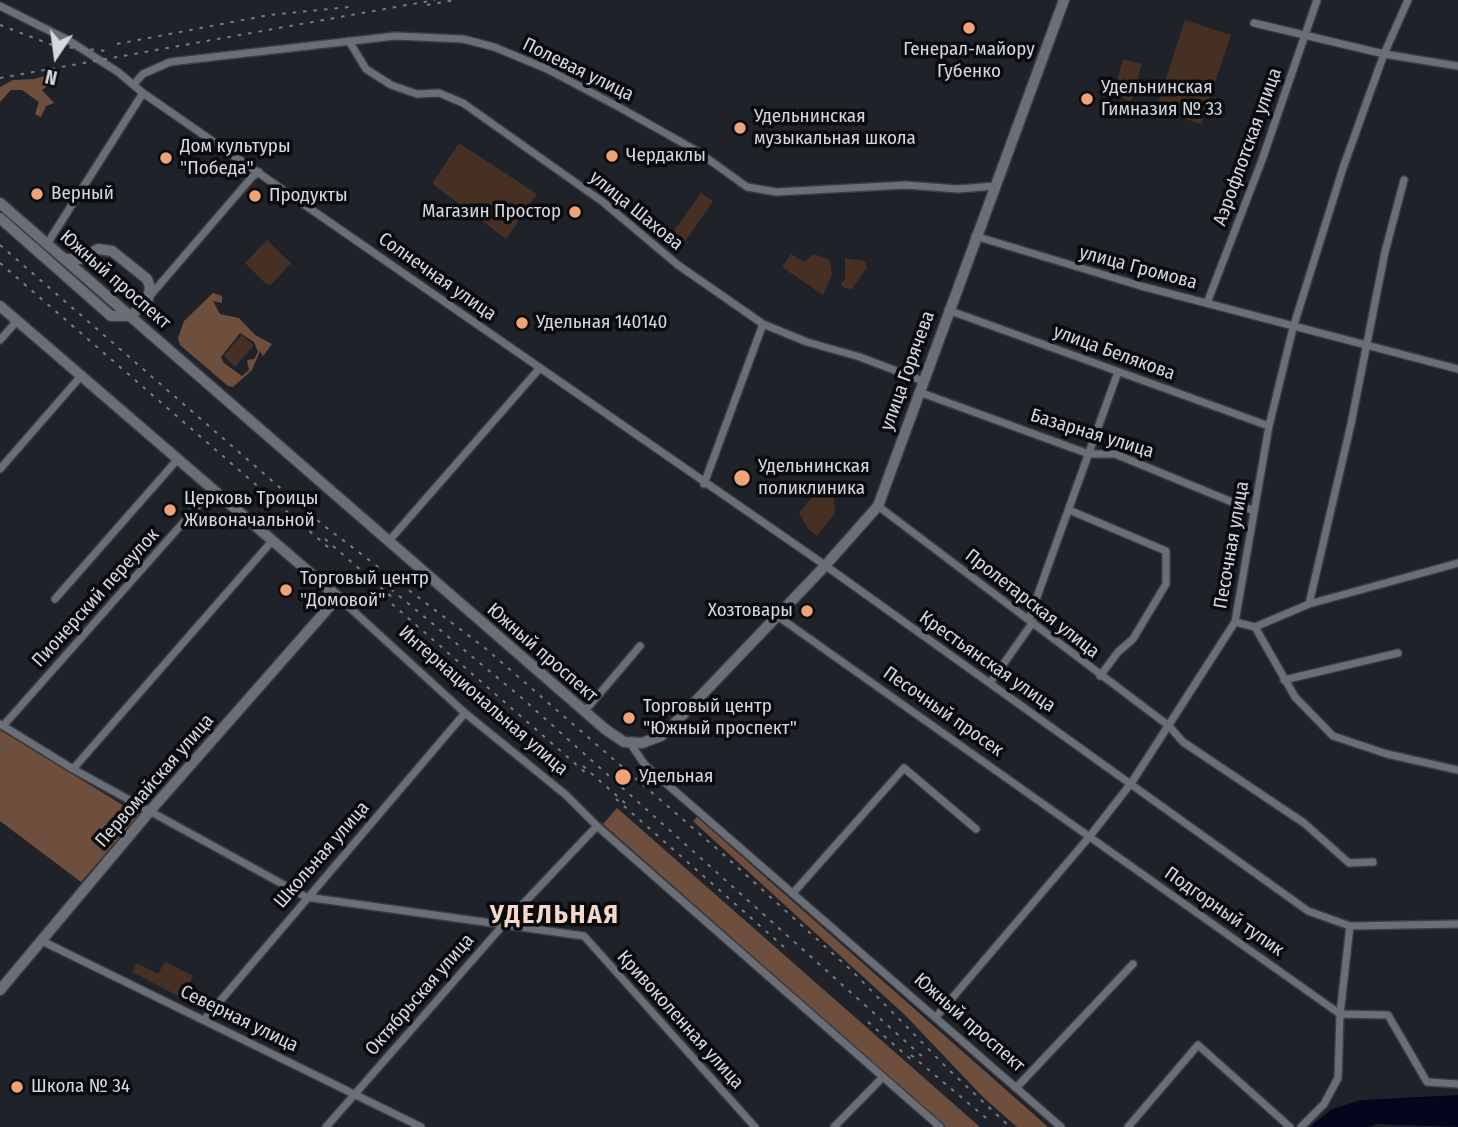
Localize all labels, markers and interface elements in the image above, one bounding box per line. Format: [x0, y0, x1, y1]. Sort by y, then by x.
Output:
marker: Генерал-майору Губенко [961, 20, 977, 36]
north arrow [21, 21, 91, 91]
street label: Полевая улица [519, 33, 637, 107]
place label: Генерал-майору Губенко [903, 39, 1035, 83]
text: N [43, 64, 59, 89]
street label: Аэрофлотская улица [1209, 65, 1287, 229]
place label: Удельнинская Гимназия № 33 [1101, 77, 1223, 121]
marker: Удельнинская Гимназия № 33 [1079, 91, 1095, 107]
place label: Удельнинская музыкальная школа [754, 106, 916, 150]
marker: Удельнинская музыкальная школа [732, 120, 748, 136]
place label: Дом культуры "Победа" [180, 136, 291, 180]
place label: Чердаклы [626, 145, 706, 167]
marker: Чердаклы [604, 148, 620, 164]
marker: Дом культуры "Победа" [158, 150, 174, 166]
street label: улица Шахова [585, 166, 687, 256]
place label: Верный [51, 183, 114, 205]
place label: Продукты [269, 185, 348, 207]
marker: Верный [29, 186, 45, 202]
marker: Продукты [247, 188, 263, 204]
place label: Магазин Простор [422, 201, 561, 223]
marker: Магазин Простор [567, 204, 583, 220]
street label: Южный проспект [55, 226, 175, 334]
street label: Солнечная улица [374, 228, 500, 326]
street label: улица Громова [1077, 241, 1199, 295]
street label: улица Горячева [876, 308, 940, 434]
place label: Удельная 140140 [536, 312, 667, 334]
marker: Удельная 140140 [514, 315, 530, 331]
street label: улица Белякова [1050, 320, 1178, 386]
street label: Базарная улица [1028, 404, 1156, 464]
place label: Удельнинская поликлиника [758, 456, 870, 500]
marker: Удельнинская поликлиника [732, 468, 752, 488]
street label: Песочная улица [1210, 480, 1254, 610]
place label: Церковь Троицы Живоначальной [184, 488, 318, 532]
marker: Церковь Троицы Живоначальной [162, 502, 178, 518]
street label: Пионерский переулок [28, 524, 164, 672]
street label: Пролетарская улица [960, 545, 1104, 663]
place label: Торговый центр "Домовой" [300, 568, 429, 612]
marker: Торговый центр "Домовой" [278, 582, 294, 598]
street label: Южный проспект [482, 599, 602, 707]
place label: Хозтовары [708, 600, 793, 622]
marker: Хозтовары [799, 603, 815, 619]
street label: Крестьянская улица [914, 606, 1060, 718]
street label: Интернациональная улица [394, 621, 572, 781]
street label: Песочный просек [878, 662, 1008, 762]
place label: Торговый центр "Южный проспект" [643, 696, 797, 740]
street label: Первомайская улица [91, 710, 219, 852]
marker: Торговый центр "Южный проспект" [621, 710, 637, 726]
place label: Удельная [639, 766, 713, 788]
marker: Удельная [613, 767, 633, 787]
street label: Школьная улица [270, 797, 374, 913]
street label: Подгорный тупик [1160, 862, 1288, 962]
district label: УДЕЛЬНАЯ [491, 900, 619, 932]
street label: Октябрьская улица [361, 929, 479, 1061]
street label: Кривоколенная улица [612, 946, 748, 1094]
street label: Южный проспект [909, 969, 1029, 1077]
street label: Северная улица [176, 981, 302, 1057]
place label: Школа № 34 [31, 1076, 130, 1098]
marker: Школа № 34 [9, 1079, 25, 1095]

